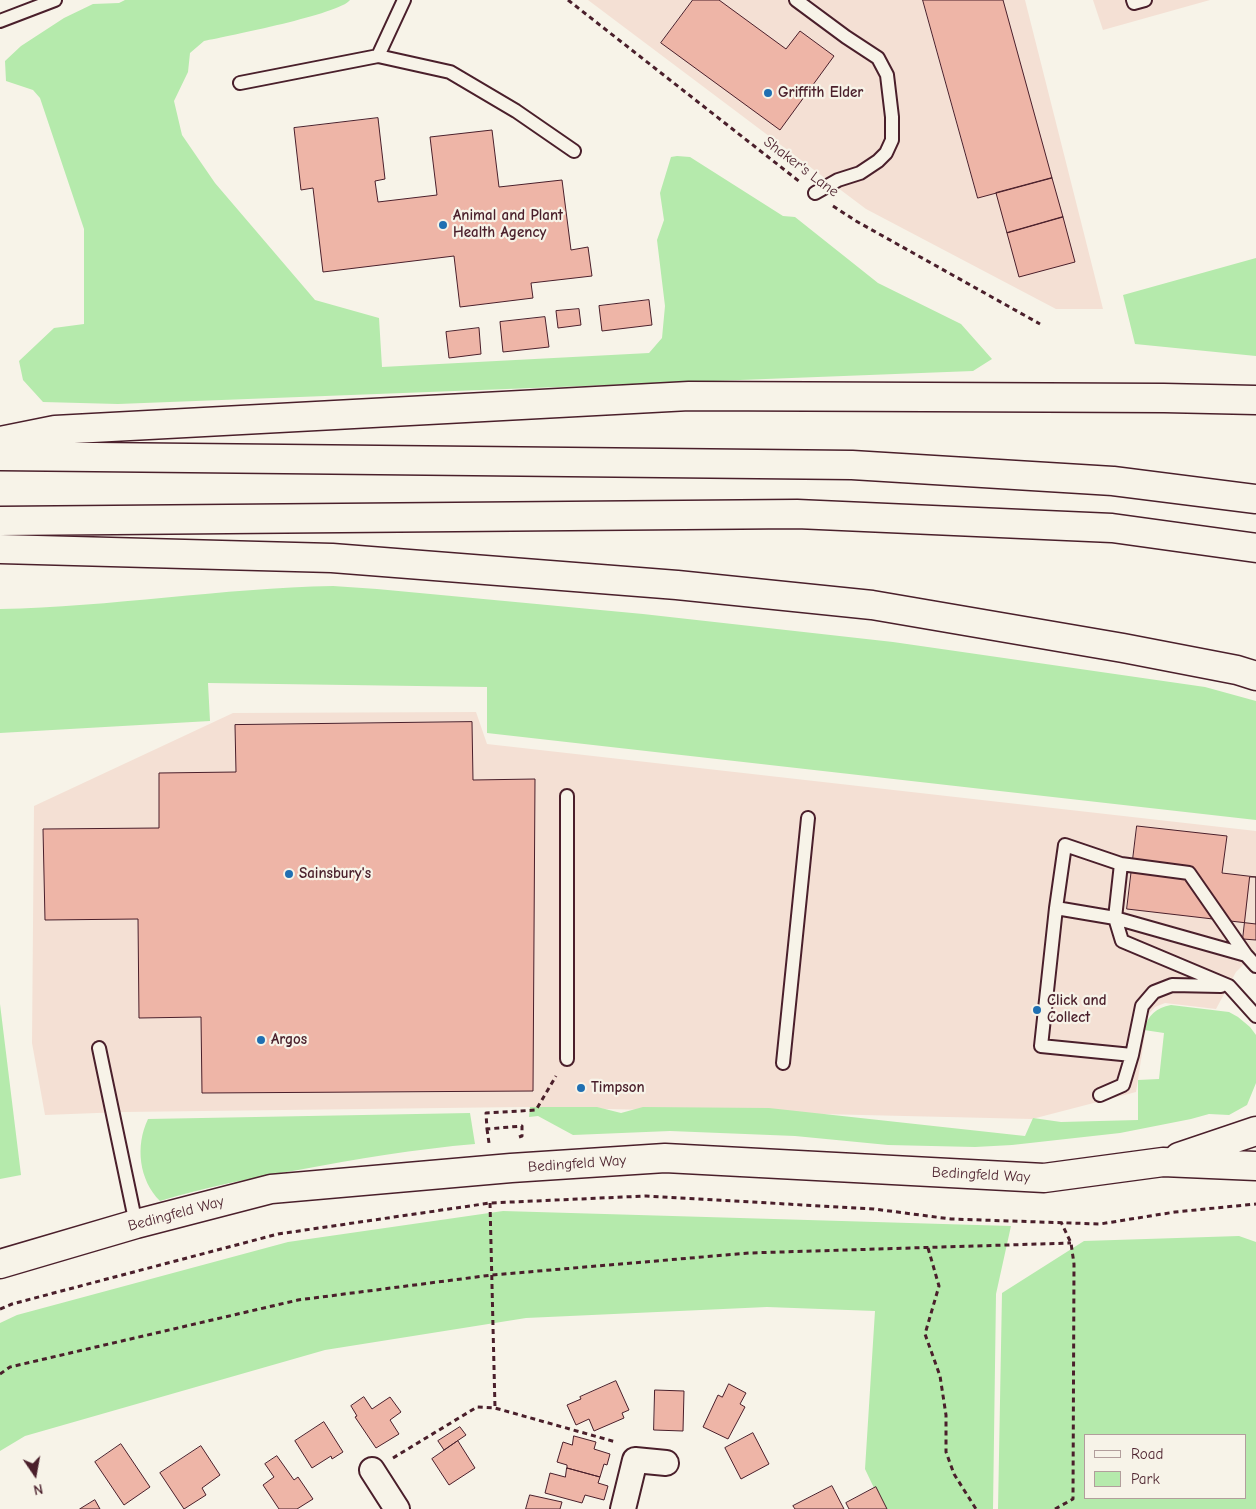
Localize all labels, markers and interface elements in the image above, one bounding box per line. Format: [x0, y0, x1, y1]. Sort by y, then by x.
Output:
place label: Griffith Elder [778, 84, 863, 102]
marker: Griffith Elder [762, 87, 774, 99]
street label: Shaker's Lane [760, 133, 842, 201]
place label: Animal and Plant Health Agency [453, 207, 563, 242]
marker: Animal and Plant Health Agency [437, 219, 449, 231]
place label: Sainsbury's [299, 865, 371, 883]
marker: Sainsbury's [283, 868, 295, 880]
place label: Click and Collect [1047, 992, 1106, 1027]
marker: Click and Collect [1031, 1004, 1043, 1016]
place label: Argos [271, 1031, 307, 1049]
marker: Argos [255, 1034, 267, 1046]
place label: Timpson [591, 1079, 645, 1097]
marker: Timpson [575, 1082, 587, 1094]
street label: Bedingfeld Way [527, 1152, 627, 1176]
street label: Bedingfeld Way [931, 1163, 1031, 1187]
street label: Bedingfeld Way [126, 1193, 226, 1235]
legend [1084, 1434, 1246, 1499]
text: Road [1131, 1445, 1163, 1463]
north arrow [10, 1449, 60, 1499]
text: Park [1131, 1470, 1160, 1488]
text: N [32, 1480, 44, 1498]

